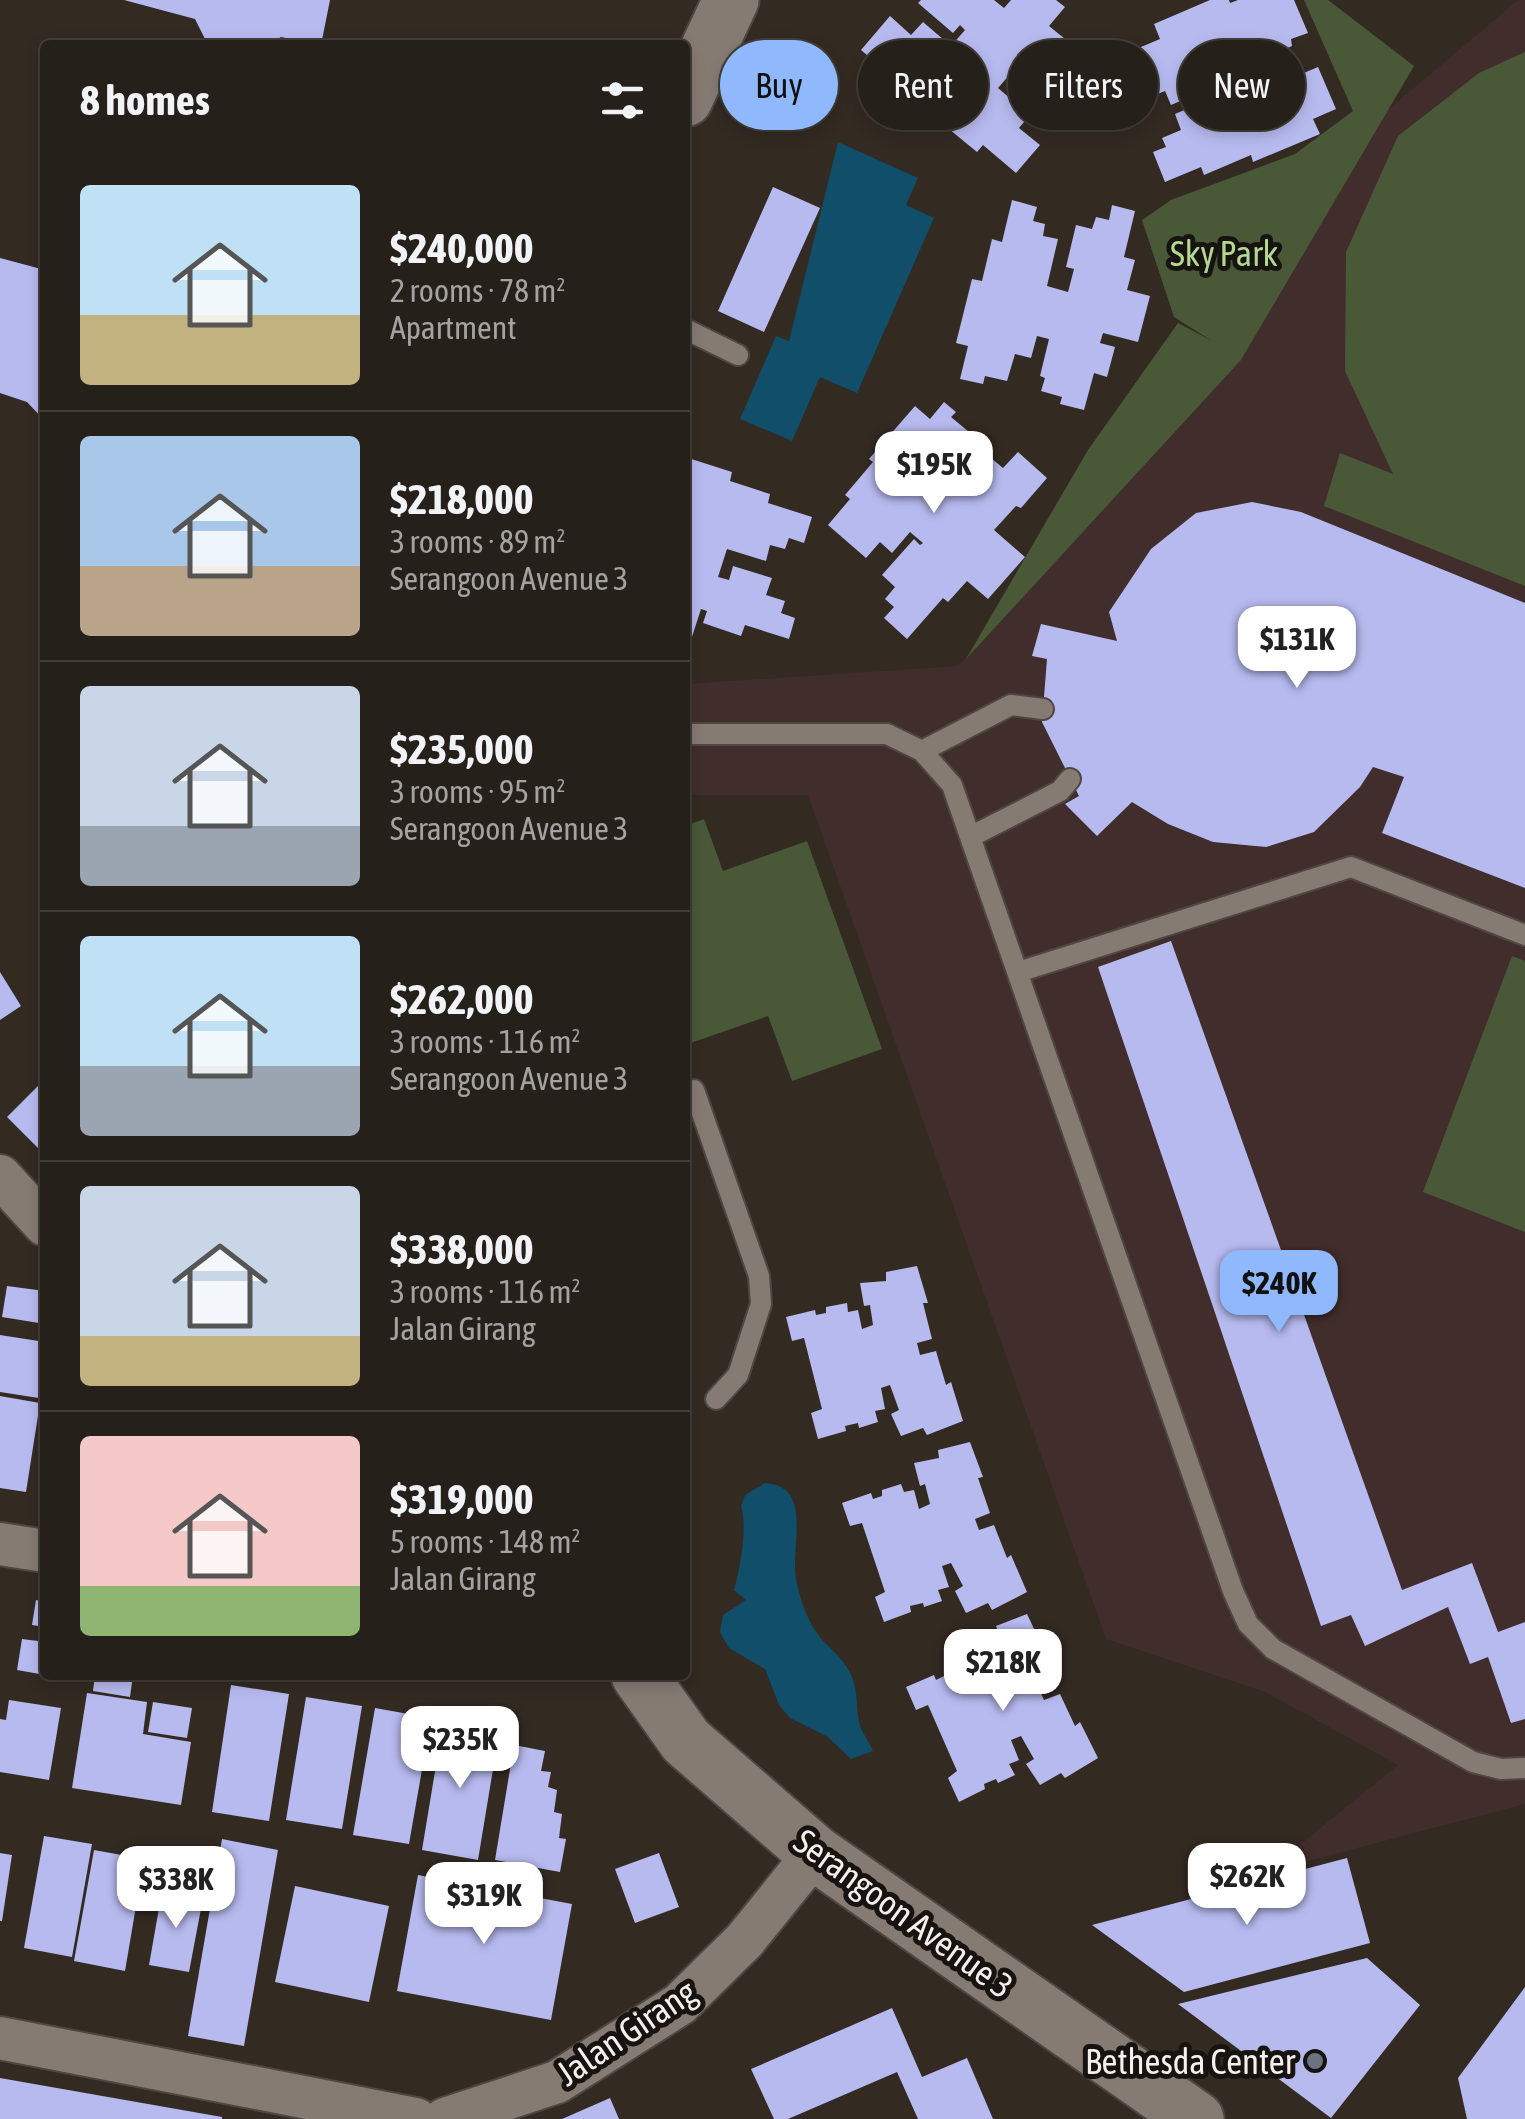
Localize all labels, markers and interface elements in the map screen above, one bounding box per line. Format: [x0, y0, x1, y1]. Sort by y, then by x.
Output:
chip: Buy [720, 40, 838, 130]
chip: Rent [858, 40, 988, 130]
chip: Filters [1008, 40, 1158, 130]
chip: New [1178, 40, 1305, 130]
icon: filters [595, 73, 650, 128]
text: 8 homes [80, 76, 210, 124]
text: $240,000 [390, 224, 534, 272]
icon: home [160, 225, 280, 345]
park label: Sky Park [1170, 233, 1278, 273]
text: 2 rooms · 78 m² [390, 272, 565, 309]
text: Apartment [390, 309, 516, 346]
pin: $195K [864, 431, 1004, 516]
text: $195K [897, 445, 971, 482]
text: $218,000 [390, 475, 534, 523]
icon: home [160, 476, 280, 596]
text: 3 rooms · 89 m² [390, 523, 565, 560]
text: Serangoon Avenue 3 [390, 560, 628, 597]
pin: $131K [1227, 606, 1367, 691]
text: $131K [1260, 620, 1334, 657]
text: $235,000 [390, 725, 534, 773]
icon: home [160, 726, 280, 846]
text: 3 rooms · 95 m² [390, 773, 565, 810]
text: Serangoon Avenue 3 [390, 810, 628, 847]
text: $262,000 [390, 975, 534, 1023]
icon: home [160, 976, 280, 1096]
text: 3 rooms · 116 m² [390, 1023, 580, 1060]
text: Serangoon Avenue 3 [390, 1060, 628, 1097]
text: $338,000 [390, 1225, 534, 1273]
icon: home [160, 1226, 280, 1346]
pin: $240K [1209, 1250, 1349, 1335]
text: $240K [1242, 1264, 1316, 1301]
text: 3 rooms · 116 m² [390, 1273, 580, 1310]
text: Jalan Girang [390, 1310, 536, 1347]
text: $319,000 [390, 1475, 534, 1523]
icon: home [160, 1476, 280, 1596]
text: 5 rooms · 148 m² [390, 1523, 580, 1560]
text: Jalan Girang [390, 1560, 536, 1597]
pin: $218K [933, 1629, 1073, 1714]
text: $218K [966, 1643, 1040, 1680]
pin: $235K [390, 1706, 530, 1791]
text: $235K [423, 1720, 497, 1757]
street label: Serangoon Avenue 3 [787, 1820, 1021, 2006]
pin: $262K [1177, 1843, 1317, 1928]
pin: $338K [106, 1846, 246, 1931]
text: $262K [1210, 1857, 1284, 1894]
text: $338K [139, 1860, 213, 1897]
pin: $319K [414, 1862, 554, 1947]
text: $319K [447, 1876, 521, 1913]
street label: Jalan Girang [549, 1971, 703, 2093]
place label: Bethesda Center [1085, 2041, 1296, 2081]
marker: Bethesda Center [1304, 2050, 1326, 2072]

